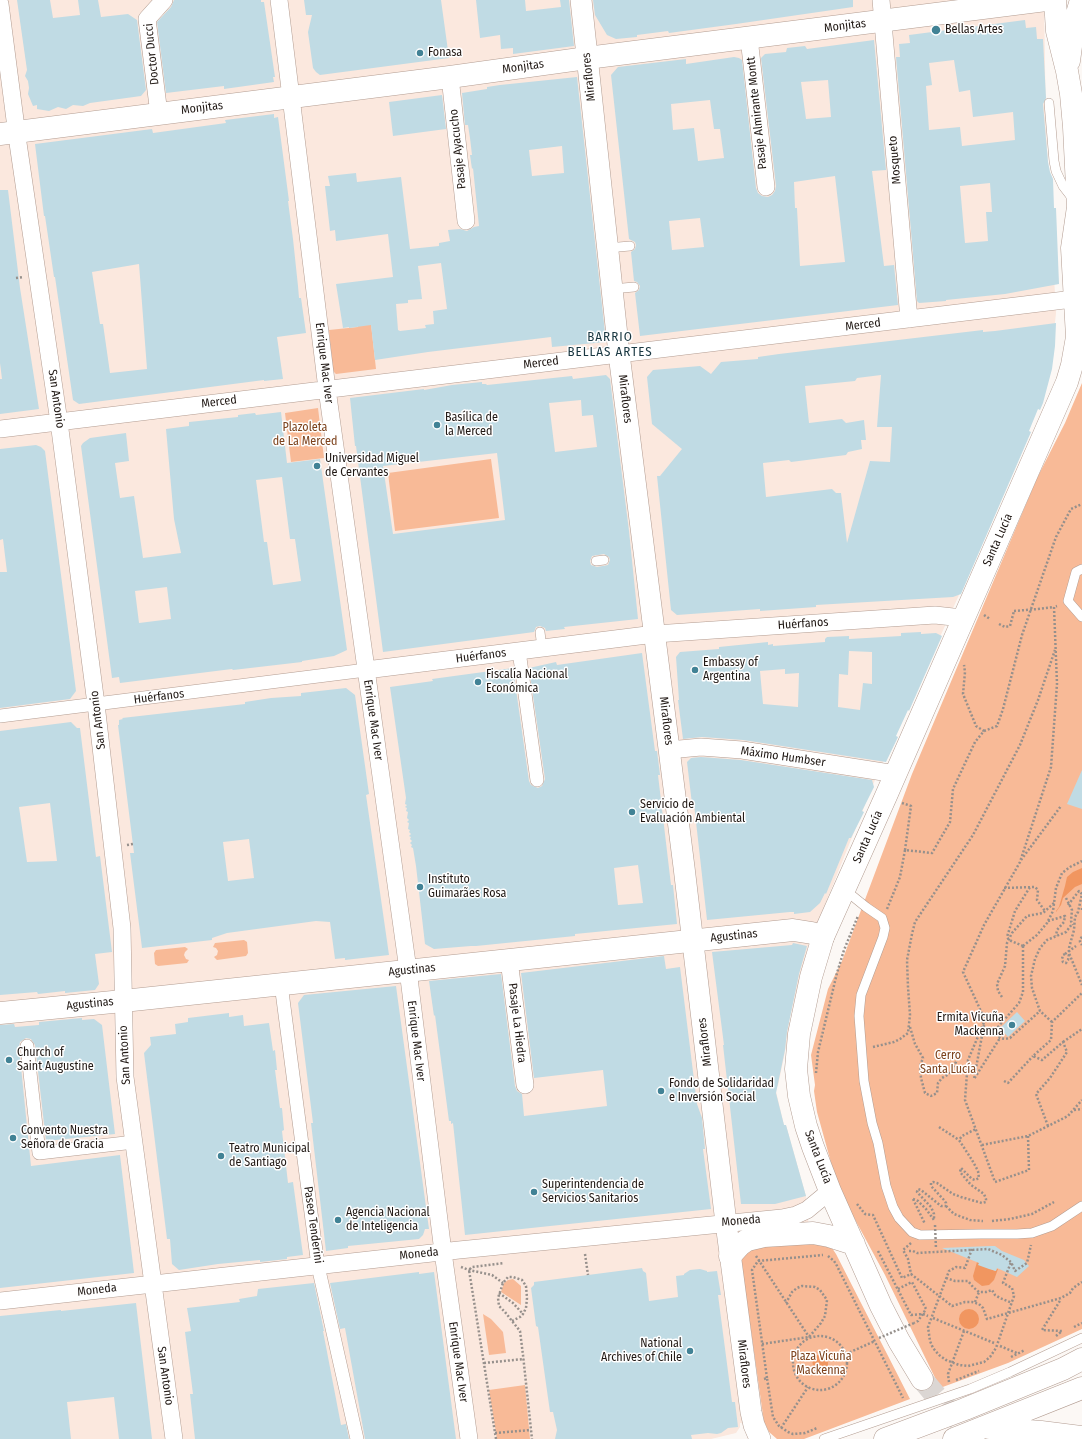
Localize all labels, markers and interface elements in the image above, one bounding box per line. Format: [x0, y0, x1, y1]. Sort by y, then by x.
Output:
street label: Monjitas [823, 16, 867, 36]
street label: Doctor Ducci [142, 23, 162, 85]
place label: Bellas Artes [945, 23, 1003, 37]
marker: Bellas Artes [930, 24, 942, 36]
place label: Fonasa [428, 46, 462, 60]
marker: Fonasa [415, 48, 425, 58]
street label: Miraflores [579, 52, 599, 102]
street label: Pasaje Almirante Montt [744, 56, 770, 170]
street label: Monjitas [501, 57, 545, 77]
street label: Monjitas [180, 98, 224, 118]
street label: Pasaje Ayacucho [447, 108, 469, 190]
street label: Mosqueto [886, 135, 904, 185]
street label: Merced [844, 316, 882, 334]
street label: Enrique Mac Iver [312, 322, 336, 404]
district label: BARRIO BELLAS ARTES [567, 329, 653, 360]
street label: Merced [522, 354, 560, 372]
street label: San Antonio [45, 369, 67, 429]
street label: Miraflores [615, 374, 635, 424]
street label: Merced [200, 393, 238, 411]
place label: Basílica de la Merced [445, 411, 498, 439]
marker: Basílica de la Merced [432, 420, 442, 430]
park label: Plazoleta de La Merced [273, 421, 337, 449]
place label: Universidad Miguel de Cervantes [325, 452, 419, 480]
marker: Universidad Miguel de Cervantes [312, 461, 322, 471]
street label: Santa Lucía [980, 511, 1016, 569]
street label: Huérfanos [777, 615, 829, 633]
street label: Huérfanos [455, 646, 507, 666]
place label: Embassy of Argentina [703, 656, 758, 684]
marker: Embassy of Argentina [690, 665, 700, 675]
place label: Fiscalía Nacional Económica [486, 668, 568, 696]
marker: Fiscalía Nacional Económica [473, 677, 483, 687]
street label: Enrique Mac Iver [360, 679, 386, 761]
street label: Huérfanos [133, 687, 185, 707]
street label: San Antonio [87, 690, 109, 750]
street label: Miraflores [656, 696, 676, 746]
street label: Máximo Humbser [740, 744, 826, 770]
place label: Servicio de Evaluación Ambiental [640, 798, 745, 826]
marker: Servicio de Evaluación Ambiental [627, 807, 637, 817]
street label: Santa Lucía [850, 808, 886, 866]
place label: Instituto Guimarães Rosa [428, 873, 506, 901]
marker: Instituto Guimarães Rosa [415, 882, 425, 892]
street label: Agustinas [710, 926, 758, 946]
street label: Agustinas [388, 960, 436, 980]
street label: Pasaje La Hiedra [505, 982, 529, 1064]
street label: Agustinas [66, 994, 114, 1014]
street label: Enrique Mac Iver [404, 1000, 428, 1082]
place label: Ermita Vicuña Mackenna [937, 1011, 1004, 1039]
street label: Miraflores [695, 1017, 715, 1067]
marker: Ermita Vicuña Mackenna [1007, 1020, 1017, 1030]
street label: San Antonio [116, 1025, 134, 1085]
place label: Church of Saint Augustine [17, 1046, 94, 1074]
park label: Cerro Santa Lucía [920, 1049, 976, 1077]
marker: Church of Saint Augustine [4, 1055, 14, 1065]
place label: Fondo de Solidaridad e Inversión Social [669, 1077, 774, 1105]
marker: Fondo de Solidaridad e Inversión Social [656, 1086, 666, 1096]
place label: Convento Nuestra Señora de Gracia [21, 1124, 108, 1152]
street label: Santa Lucía [801, 1128, 835, 1186]
marker: Convento Nuestra Señora de Gracia [8, 1133, 18, 1143]
place label: Teatro Municipal de Santiago [229, 1142, 310, 1170]
marker: Teatro Municipal de Santiago [216, 1151, 226, 1161]
place label: Superintendencia de Servicios Sanitarios [542, 1178, 644, 1206]
street label: Paseo Tenderini [300, 1186, 326, 1264]
marker: Superintendencia de Servicios Sanitarios [529, 1187, 539, 1197]
place label: Agencia Nacional de Inteligencia [346, 1206, 430, 1234]
street label: Moneda [721, 1212, 761, 1230]
marker: Agencia Nacional de Inteligencia [333, 1215, 343, 1225]
street label: Moneda [399, 1245, 439, 1263]
street label: Moneda [77, 1280, 117, 1300]
street label: Enrique Mac Iver [445, 1321, 471, 1403]
place label: National Archives of Chile [601, 1337, 682, 1365]
street label: Miraflores [734, 1339, 754, 1389]
street label: San Antonio [154, 1346, 176, 1406]
marker: National Archives of Chile [685, 1346, 695, 1356]
park label: Plaza Vicuña Mackenna [790, 1350, 852, 1378]

